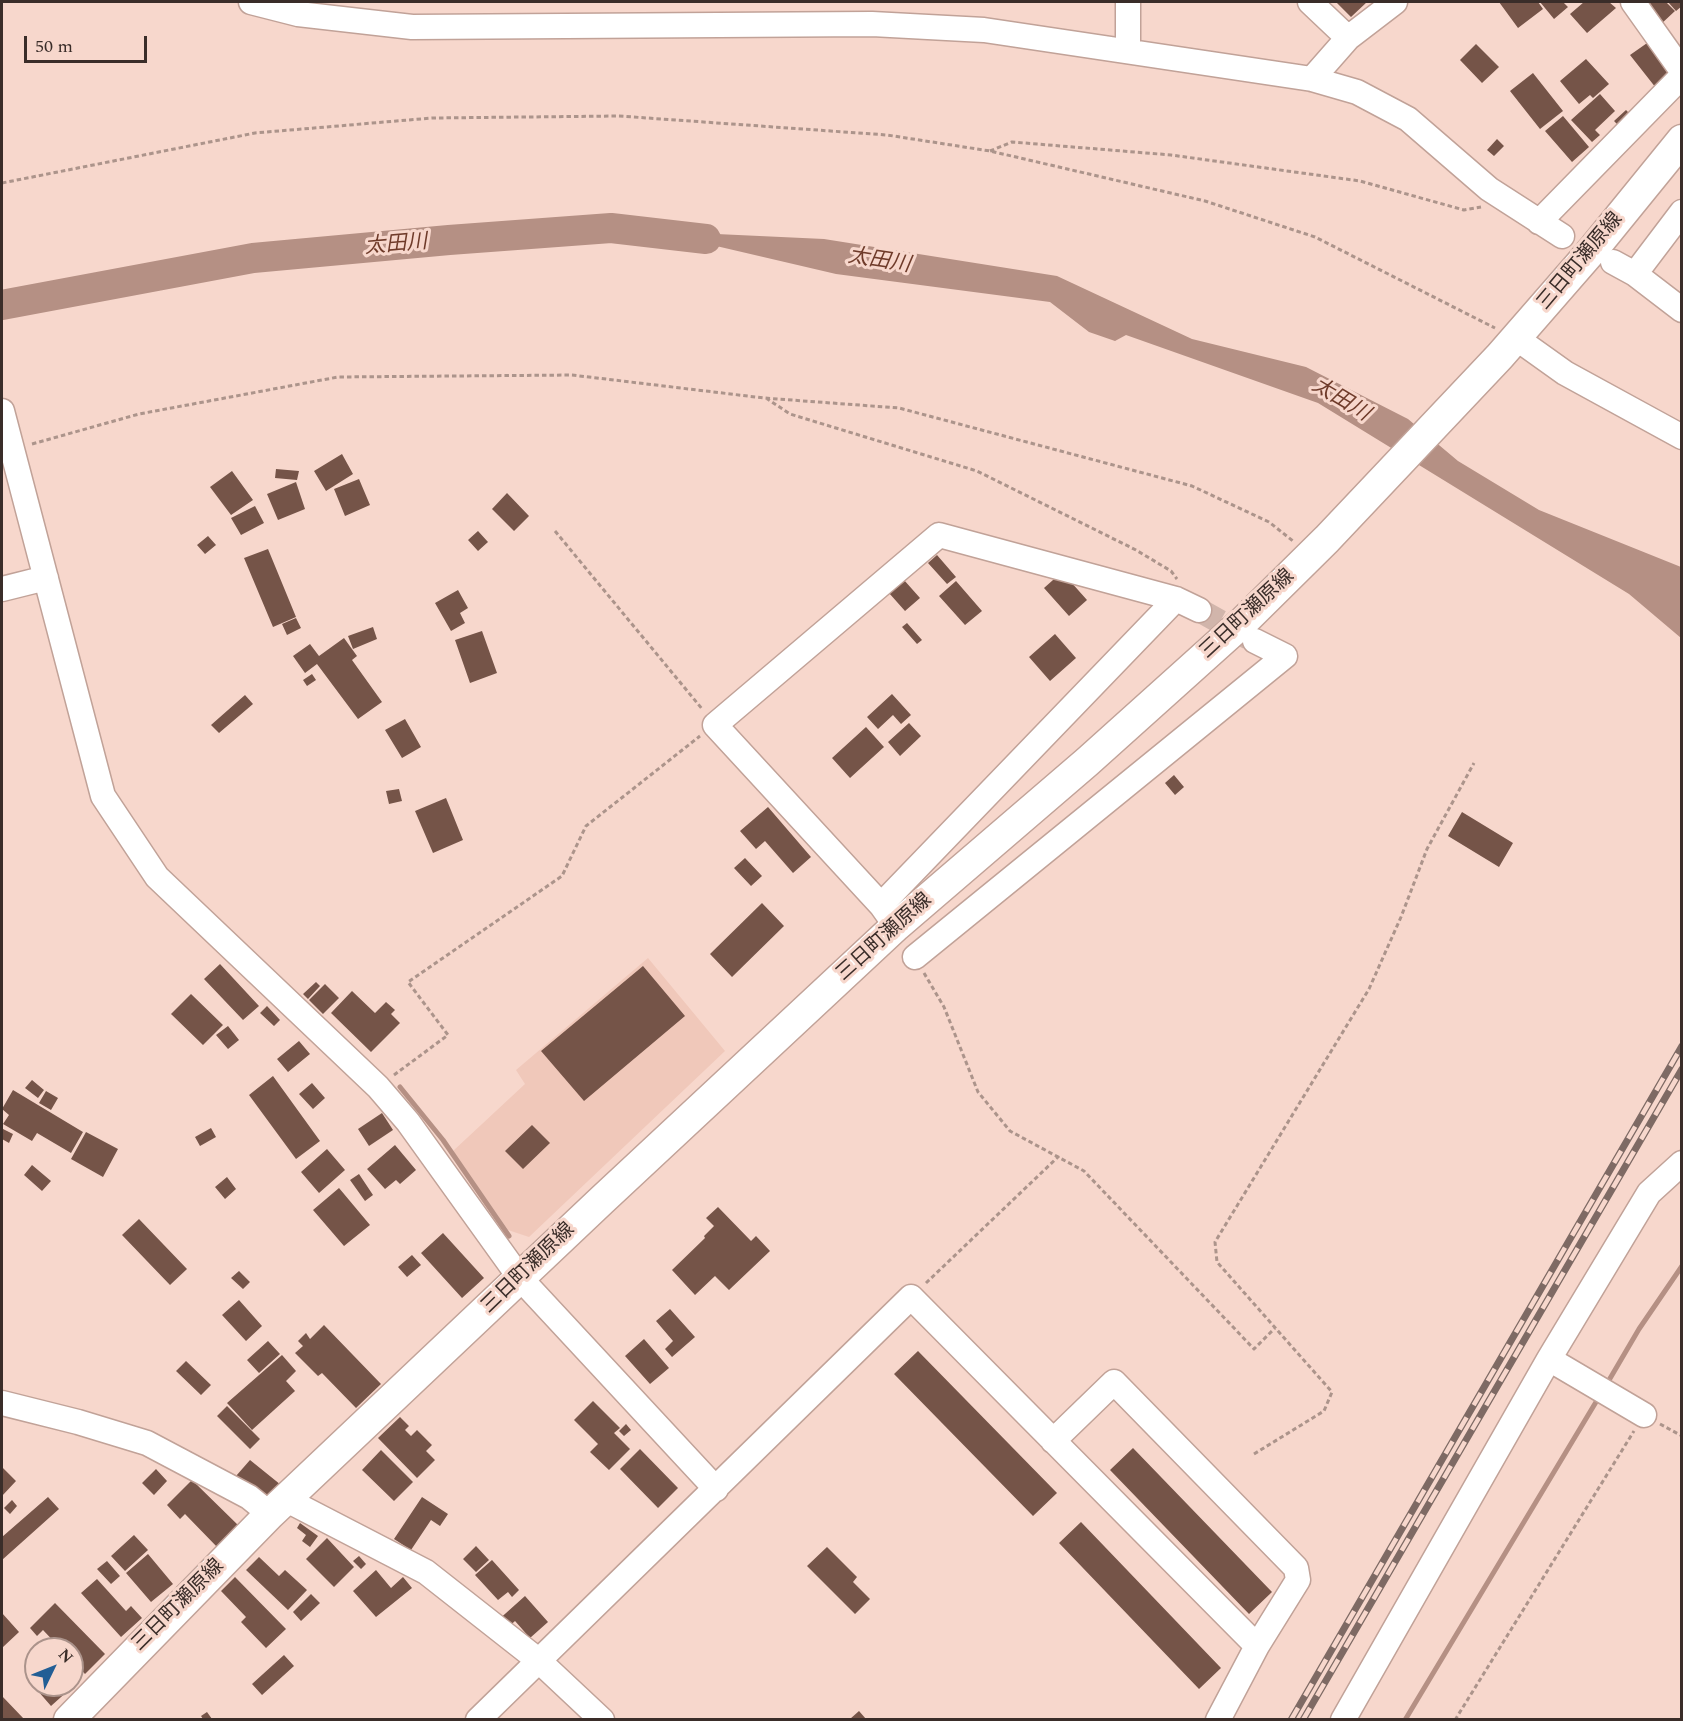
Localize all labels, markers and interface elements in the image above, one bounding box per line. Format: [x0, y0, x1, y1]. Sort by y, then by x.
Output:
scale bar [27, 24, 150, 62]
text: 50 m [35, 33, 73, 60]
street label: 三日町瀬原線 [1533, 208, 1629, 316]
water label: 太田川 [364, 231, 428, 261]
water label: 太田川 [846, 245, 912, 279]
water label: 太田川 [1307, 374, 1373, 428]
street label: 三日町瀬原線 [1196, 565, 1300, 665]
street label: 三日町瀬原線 [832, 889, 938, 987]
street label: 三日町瀬原線 [478, 1219, 580, 1319]
street label: 三日町瀬原線 [128, 1555, 230, 1657]
north arrow [24, 1637, 84, 1697]
text: N [52, 1643, 79, 1669]

